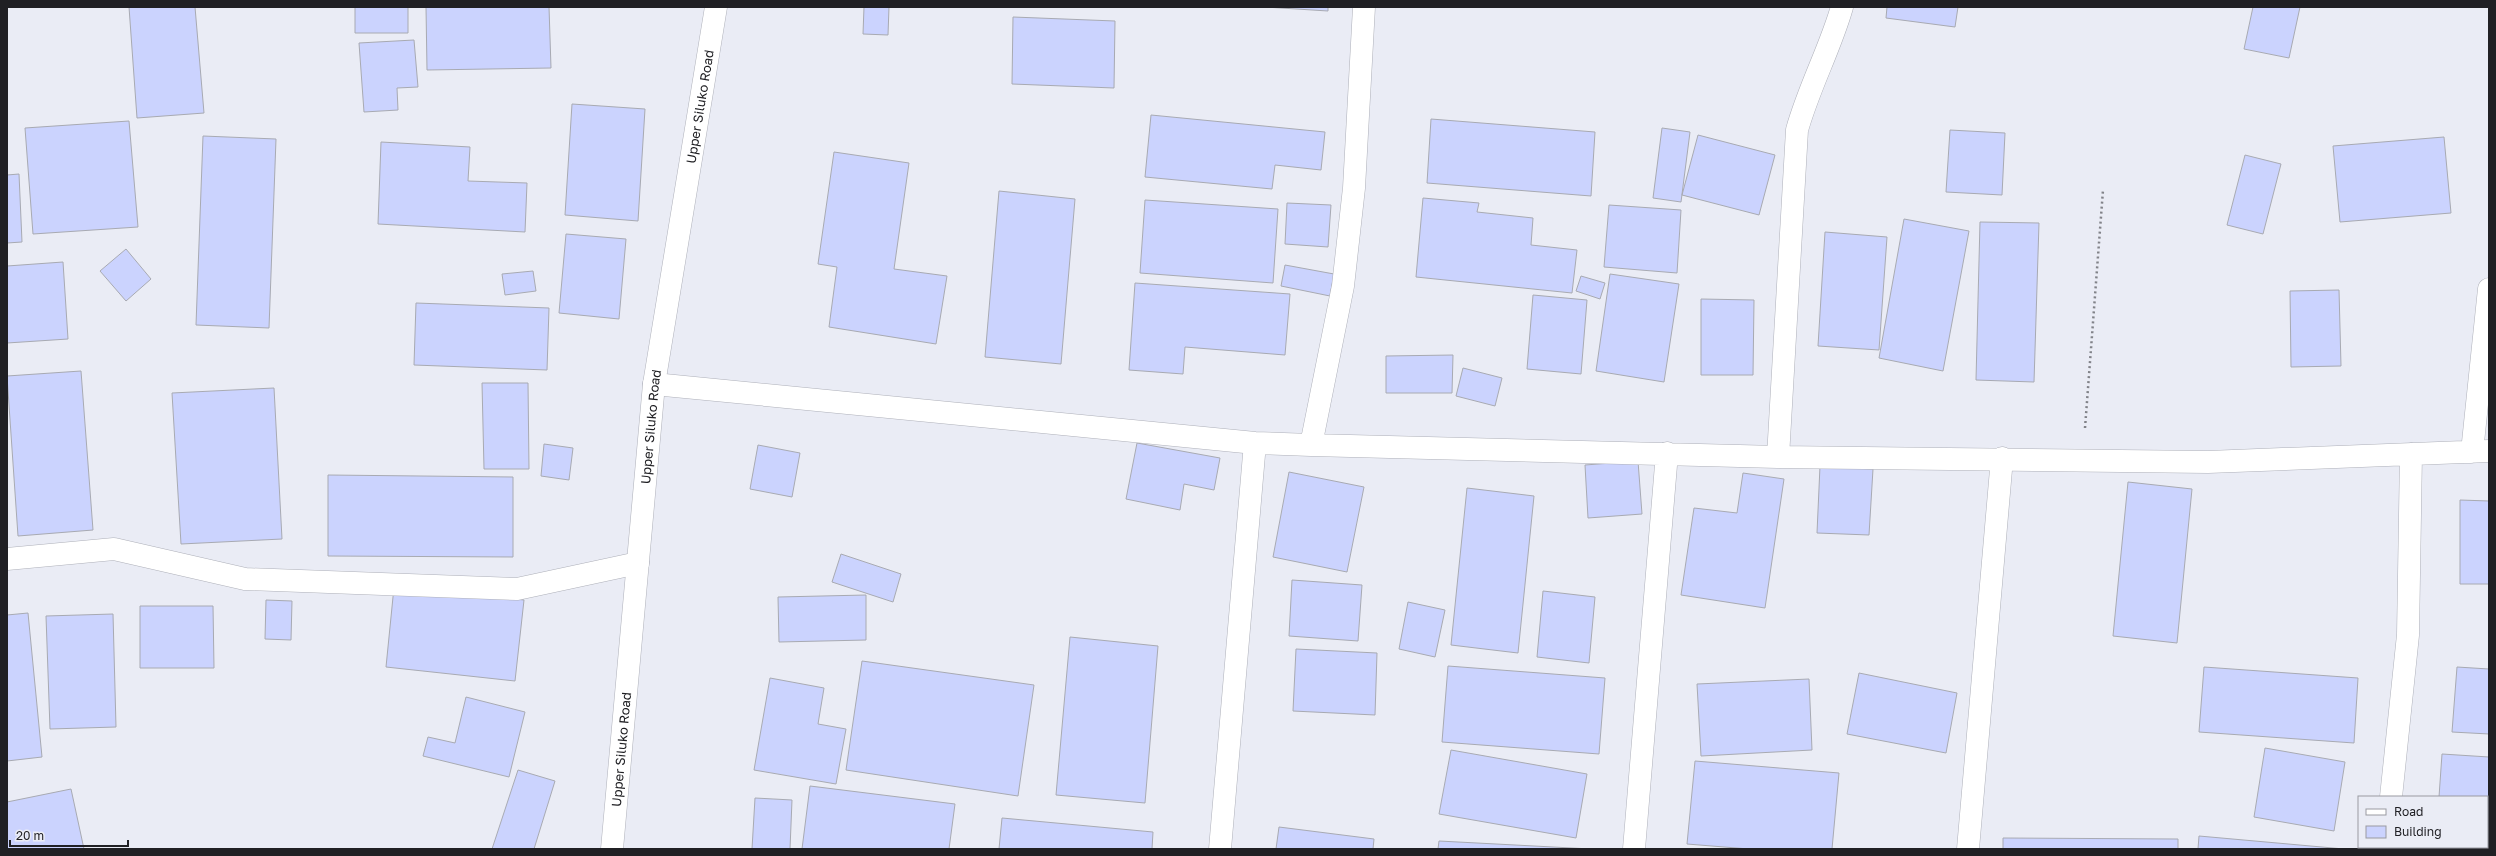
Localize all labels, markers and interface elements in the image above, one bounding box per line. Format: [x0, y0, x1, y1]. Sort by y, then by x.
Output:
street label: Upper Siluko Road [682, 48, 717, 165]
street label: Upper Siluko Road [637, 368, 664, 485]
street label: Upper Siluko Road [608, 691, 634, 808]
legend [2358, 796, 2488, 848]
text: Road [2394, 804, 2423, 819]
scale bar [10, 822, 128, 848]
text: Building [2394, 824, 2442, 839]
text: 20 m [16, 828, 44, 843]

